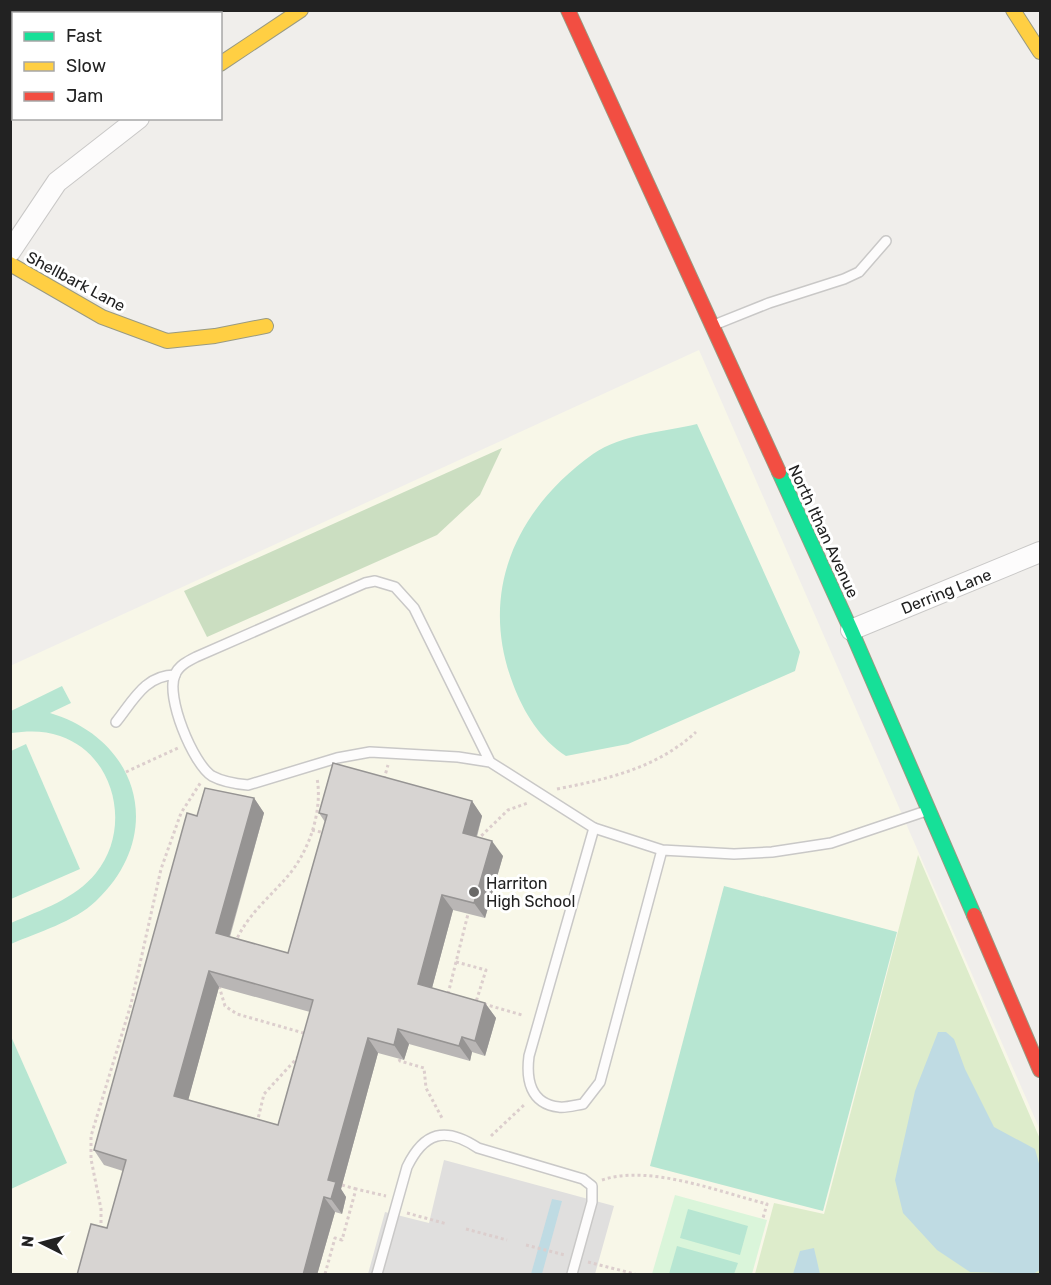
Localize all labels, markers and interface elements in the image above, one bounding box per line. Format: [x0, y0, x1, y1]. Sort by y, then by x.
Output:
legend [12, 12, 222, 120]
text: Fast [66, 25, 102, 47]
text: Slow [66, 55, 106, 77]
text: Jam [66, 85, 103, 107]
street label: Shellbark Lane [23, 247, 129, 316]
street label: North Ithan Avenue [784, 462, 863, 601]
street label: Derring Lane [898, 565, 994, 618]
place label: Harriton High School [486, 874, 575, 911]
marker: Harriton High School [467, 885, 481, 899]
north arrow [12, 1213, 72, 1273]
text: N [18, 1235, 38, 1248]

